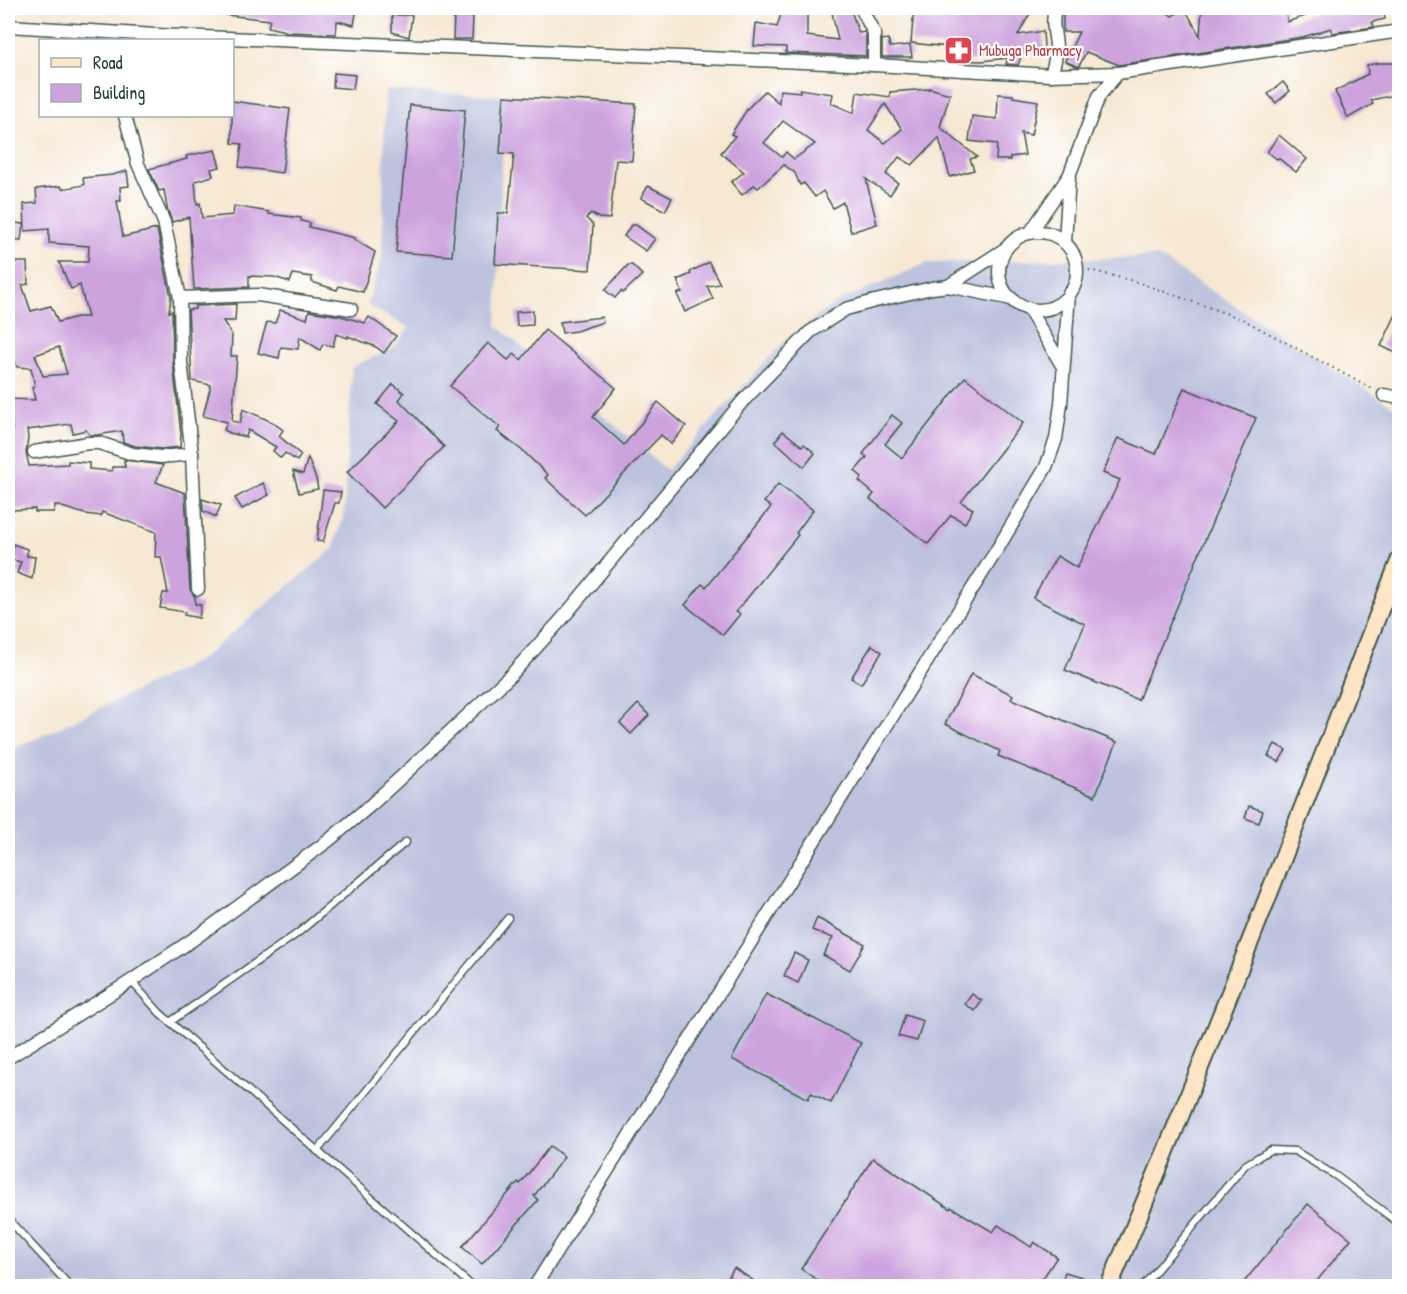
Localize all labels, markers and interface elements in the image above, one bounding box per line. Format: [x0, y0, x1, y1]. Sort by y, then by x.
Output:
pharmacy icon: Mubuga Pharmacy [942, 34, 974, 66]
legend [39, 39, 234, 117]
place label: Mubuga Pharmacy [979, 39, 1082, 61]
text: Road [93, 50, 123, 75]
text: Building [93, 80, 145, 105]

